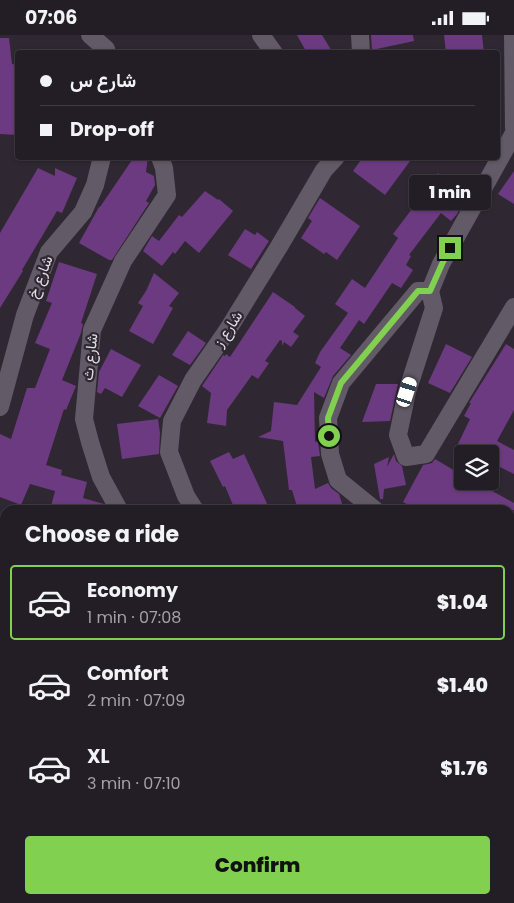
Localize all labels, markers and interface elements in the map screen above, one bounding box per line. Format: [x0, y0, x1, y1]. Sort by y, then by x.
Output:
text: 07:06 [25, 4, 77, 31]
text: شارع ﺱ [70, 67, 136, 94]
text: Drop-off [70, 116, 154, 143]
callout: 1 min [409, 175, 491, 211]
text: 1 min [429, 181, 471, 204]
route end [439, 237, 461, 259]
street label: شارع خ [22, 252, 59, 302]
street label: شارع ﺯ [208, 306, 248, 352]
street label: شارع ث [77, 332, 103, 382]
car [395, 375, 418, 409]
route start [318, 425, 340, 447]
map controls [454, 445, 499, 490]
button: layers [454, 445, 499, 490]
text: Choose a ride [25, 519, 179, 550]
text: Economy [87, 577, 178, 604]
icon: car [27, 580, 72, 625]
text: $1.04 [437, 589, 488, 616]
text: 1 min · 07:08 [87, 606, 181, 629]
text: Comfort [87, 660, 169, 687]
icon: car [27, 663, 72, 708]
text: $1.40 [437, 672, 488, 699]
text: 2 min · 07:09 [87, 689, 185, 712]
text: XL [87, 743, 110, 770]
icon: car [27, 746, 72, 791]
text: $1.76 [440, 755, 488, 782]
text: 3 min · 07:10 [87, 772, 181, 795]
button: Confirm [25, 836, 490, 894]

